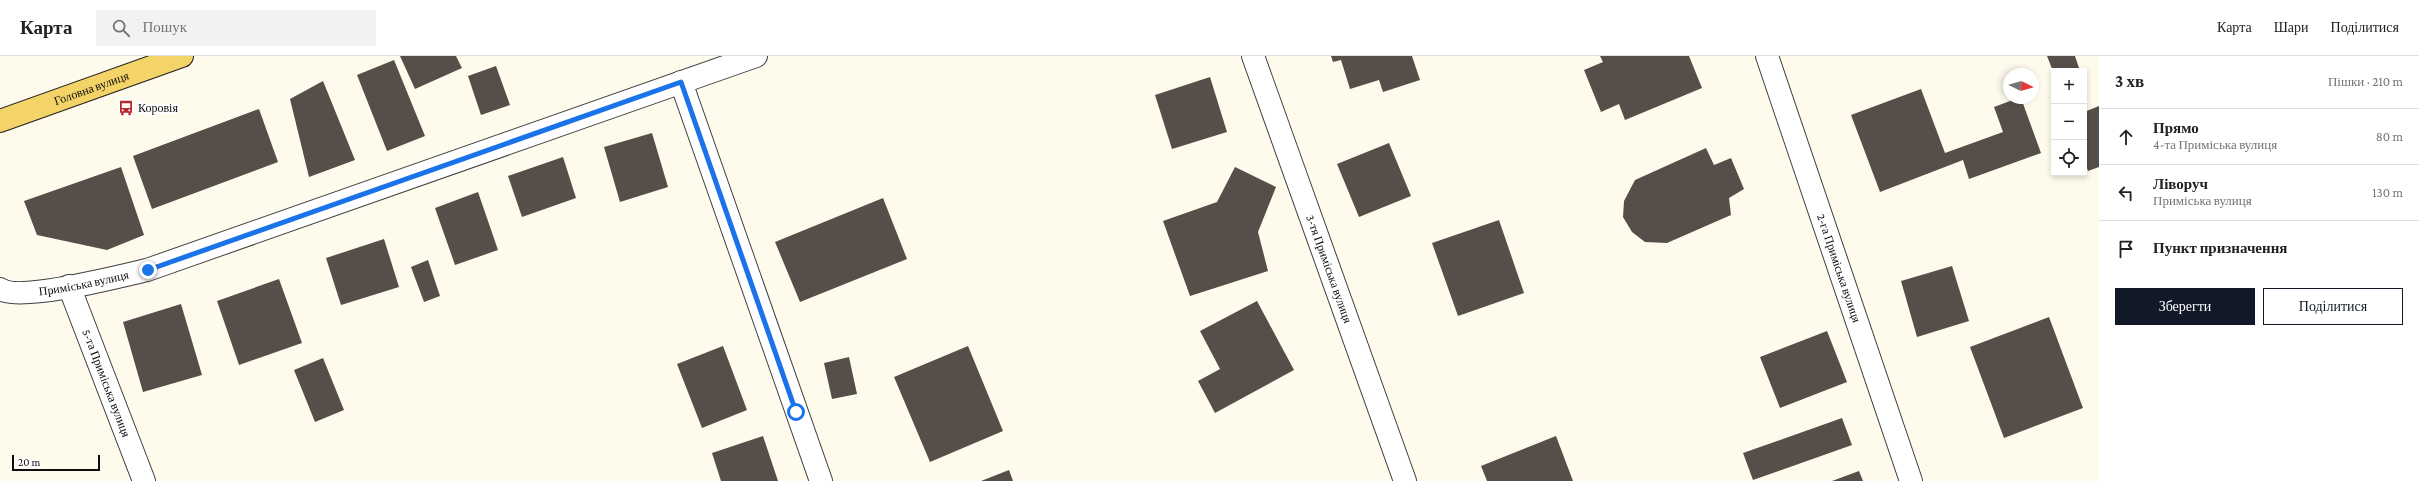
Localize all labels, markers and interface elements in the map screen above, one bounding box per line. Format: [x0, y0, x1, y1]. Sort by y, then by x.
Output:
search box [96, 10, 376, 46]
text: Карта [20, 17, 72, 38]
icon: search [110, 17, 132, 39]
text: Пошук [142, 19, 187, 35]
text: Карта [2217, 19, 2252, 35]
text: Шари [2274, 19, 2309, 35]
text: Поділитися [2331, 19, 2399, 35]
street label: Головна вулиця [52, 68, 131, 108]
north arrow [2003, 68, 2039, 104]
map controls [2051, 68, 2087, 176]
button: + [2051, 68, 2087, 104]
text: 3 хв [2115, 72, 2144, 91]
text: Пішки · 210 m [2328, 74, 2403, 89]
bus stop icon: Коровія [117, 99, 135, 117]
place label: Коровія [138, 101, 178, 115]
button: − [2051, 104, 2087, 140]
text: Прямо [2153, 120, 2199, 136]
icon: ahead [2115, 126, 2137, 148]
text: 80 m [2376, 129, 2403, 144]
text: 4-та Приміська вулиця [2153, 137, 2277, 152]
button: locate [2051, 140, 2087, 176]
text: Ліворуч [2153, 176, 2208, 192]
icon: left [2115, 182, 2137, 204]
text: 130 m [2372, 185, 2403, 200]
text: Приміська вулиця [2153, 193, 2252, 208]
street label: 2-га Приміська вулиця [1814, 212, 1864, 325]
street label: 3-тя Приміська вулиця [1303, 213, 1355, 325]
icon: arrive [2115, 238, 2137, 260]
text: Пункт призначення [2153, 240, 2287, 256]
route end [139, 261, 157, 279]
street label: Приміська вулиця [38, 267, 130, 298]
button: Зберегти [2115, 288, 2255, 325]
button: Поділитися [2263, 288, 2403, 325]
street label: 5-та Приміська вулиця [79, 327, 134, 439]
route start [787, 403, 805, 421]
scale bar [12, 453, 100, 472]
text: 20 m [18, 456, 40, 468]

